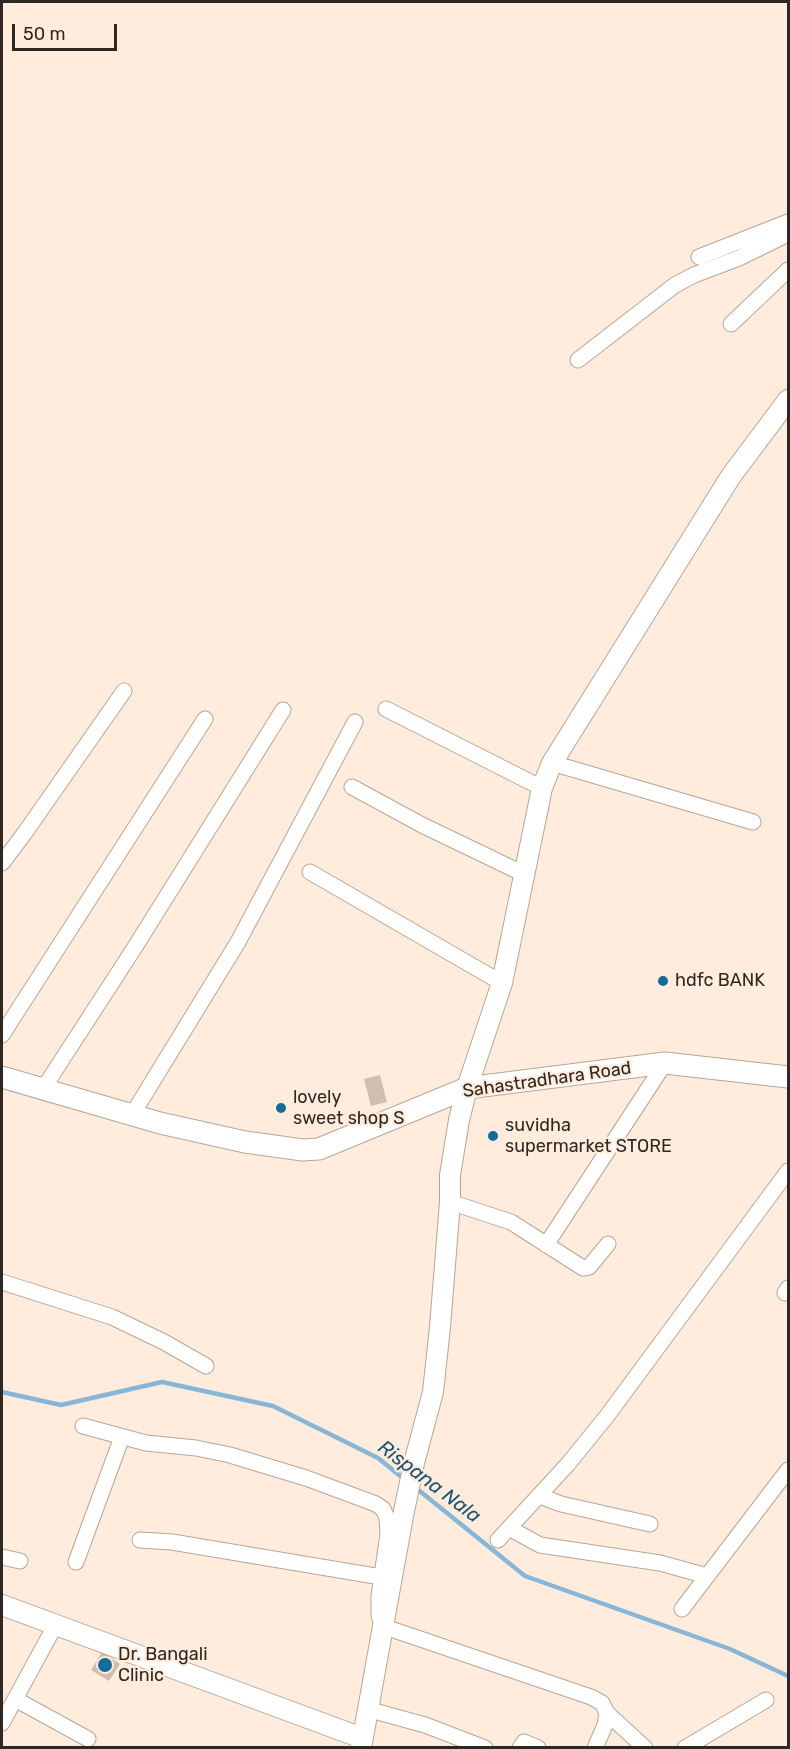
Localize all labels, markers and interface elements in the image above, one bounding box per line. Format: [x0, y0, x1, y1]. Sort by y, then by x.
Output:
scale bar [15, 12, 120, 50]
text: 50 m [23, 23, 66, 45]
place label: hdfc BANK [675, 970, 765, 992]
marker: hdfc BANK [656, 974, 670, 988]
street label: Sahastradhara Road [461, 1057, 633, 1103]
place label: lovely sweet shop S [293, 1087, 404, 1130]
marker: lovely sweet shop S [274, 1101, 288, 1115]
place label: suvidha supermarket STORE [505, 1115, 672, 1158]
marker: suvidha supermarket STORE [486, 1129, 500, 1143]
water label: Rispana Nala [373, 1435, 485, 1529]
place label: Dr. Bangali Clinic [118, 1644, 207, 1686]
marker: Dr. Bangali Clinic [96, 1656, 114, 1674]

